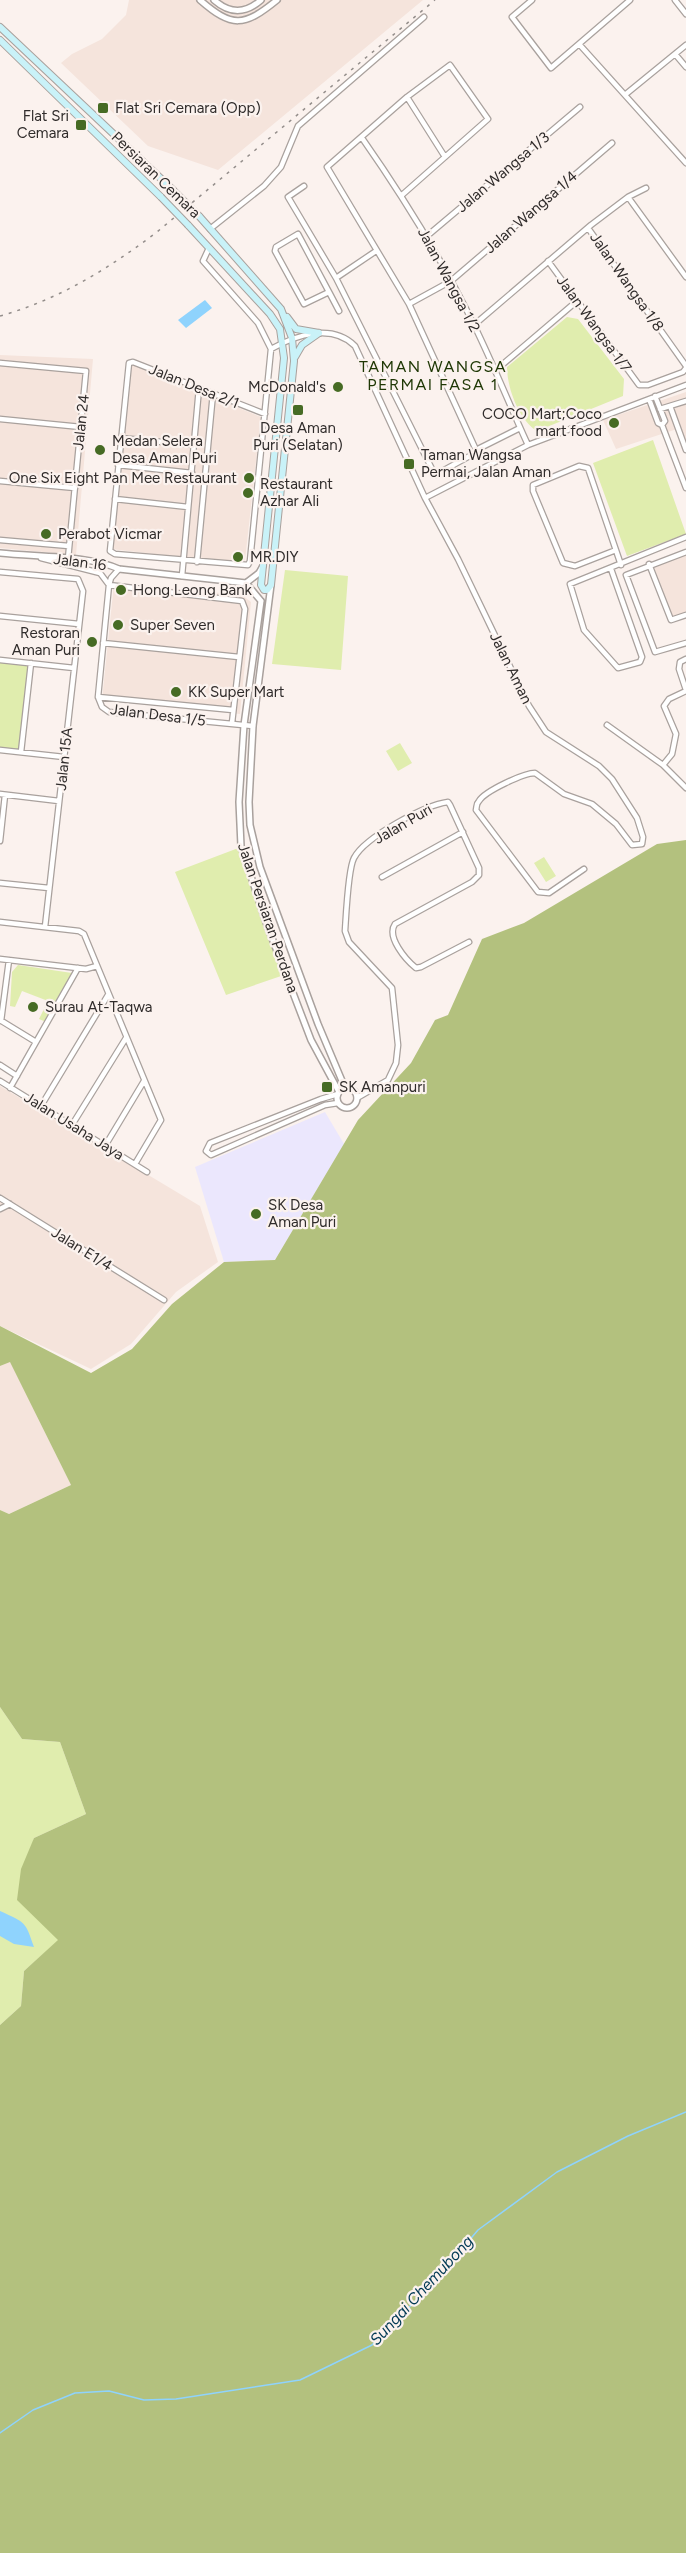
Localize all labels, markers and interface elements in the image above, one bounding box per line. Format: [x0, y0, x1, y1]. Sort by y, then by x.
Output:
place label: Flat Sri Cemara (Opp) [115, 99, 261, 117]
marker: Flat Sri Cemara (Opp) [96, 101, 110, 115]
place label: Flat Sri Cemara [17, 107, 69, 142]
marker: Flat Sri Cemara [74, 118, 88, 132]
street label: Persiaran Cemara [108, 128, 204, 222]
street label: Jalan Wangsa 1/3 [453, 128, 553, 216]
street label: Jalan Wangsa 1/4 [481, 167, 581, 257]
street label: Jalan Wangsa 1/2 [414, 225, 484, 335]
street label: Jalan Wangsa 1/8 [586, 229, 668, 335]
street label: Jalan Wangsa 1/7 [553, 272, 635, 376]
district label: TAMAN WANGSA PERMAI FASA 1 [359, 357, 507, 394]
street label: Jalan Desa 2/1 [146, 360, 242, 412]
place label: McDonald's [248, 378, 326, 396]
marker: McDonald's [331, 380, 345, 394]
street label: Jalan 24 [69, 393, 93, 451]
marker: Desa Aman Puri (Selatan) [291, 403, 305, 417]
place label: COCO Mart;Coco mart food [482, 405, 602, 440]
marker: COCO Mart;Coco mart food [607, 416, 621, 430]
place label: Desa Aman Puri (Selatan) [253, 419, 343, 454]
place label: Medan Selera Desa Aman Puri [112, 432, 217, 467]
marker: Medan Selera Desa Aman Puri [93, 443, 107, 457]
place label: Taman Wangsa Permai, Jalan Aman [421, 446, 551, 481]
marker: Taman Wangsa Permai, Jalan Aman [402, 457, 416, 471]
place label: One Six Eight Pan Mee Restaurant [9, 469, 237, 487]
marker: One Six Eight Pan Mee Restaurant [242, 471, 256, 485]
place label: Restaurant Azhar Ali [260, 475, 333, 510]
marker: Restaurant Azhar Ali [241, 486, 255, 500]
place label: Perabot Vicmar [58, 525, 162, 543]
marker: Perabot Vicmar [39, 527, 53, 541]
place label: MR.DIY [250, 548, 299, 566]
street label: Jalan 16 [53, 550, 108, 574]
marker: MR.DIY [231, 550, 245, 564]
place label: Hong Leong Bank [133, 581, 253, 599]
marker: Hong Leong Bank [114, 583, 128, 597]
place label: Super Seven [130, 616, 215, 634]
marker: Super Seven [111, 618, 125, 632]
place label: Restoran Aman Puri [12, 624, 80, 659]
street label: Jalan Aman [486, 629, 536, 707]
marker: Restoran Aman Puri [85, 635, 99, 649]
place label: KK Super Mart [188, 683, 285, 701]
marker: KK Super Mart [169, 685, 183, 699]
street label: Jalan Desa 1/5 [109, 700, 207, 730]
street label: Jalan 15A [52, 727, 76, 791]
street label: Jalan Puri [371, 800, 435, 848]
street label: Jalan Persiaran Perdana [234, 841, 302, 995]
place label: Surau At-Taqwa [45, 998, 152, 1016]
marker: Surau At-Taqwa [26, 1000, 40, 1014]
place label: SK Amanpuri [339, 1078, 426, 1096]
marker: SK Amanpuri [320, 1080, 334, 1094]
street label: Jalan Usaha Jaya [21, 1088, 127, 1164]
place label: SK Desa Aman Puri [268, 1196, 336, 1231]
marker: SK Desa Aman Puri [249, 1207, 263, 1221]
street label: Jalan E1/4 [48, 1223, 116, 1275]
water label: Sungai Chemubong [366, 2232, 477, 2349]

